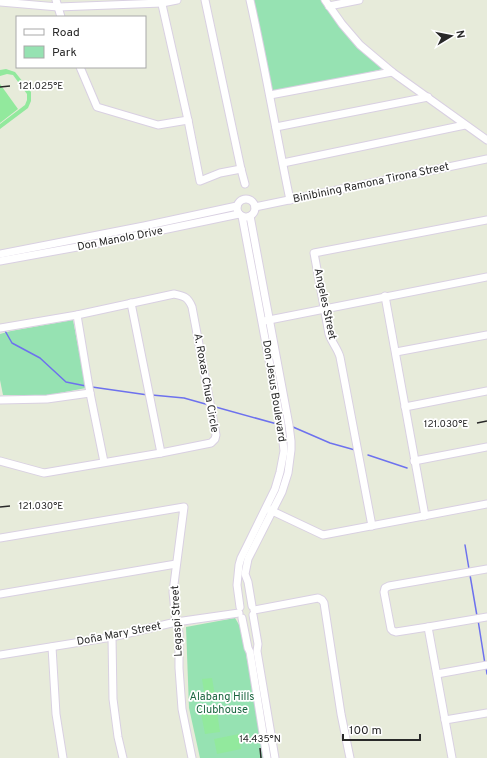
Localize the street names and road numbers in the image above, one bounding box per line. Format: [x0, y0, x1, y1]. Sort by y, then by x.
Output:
street label: Binibining Ramona Tirona Street [292, 160, 450, 206]
street label: Don Manolo Drive [76, 224, 164, 254]
street label: Angeles Street [311, 267, 339, 341]
street label: A. Roxas Chua Circle [190, 332, 222, 434]
street label: Don Jesus Boulevard [259, 339, 289, 443]
street label: Legaspi Street [168, 585, 186, 657]
street label: Doña Mary Street [76, 619, 162, 649]

